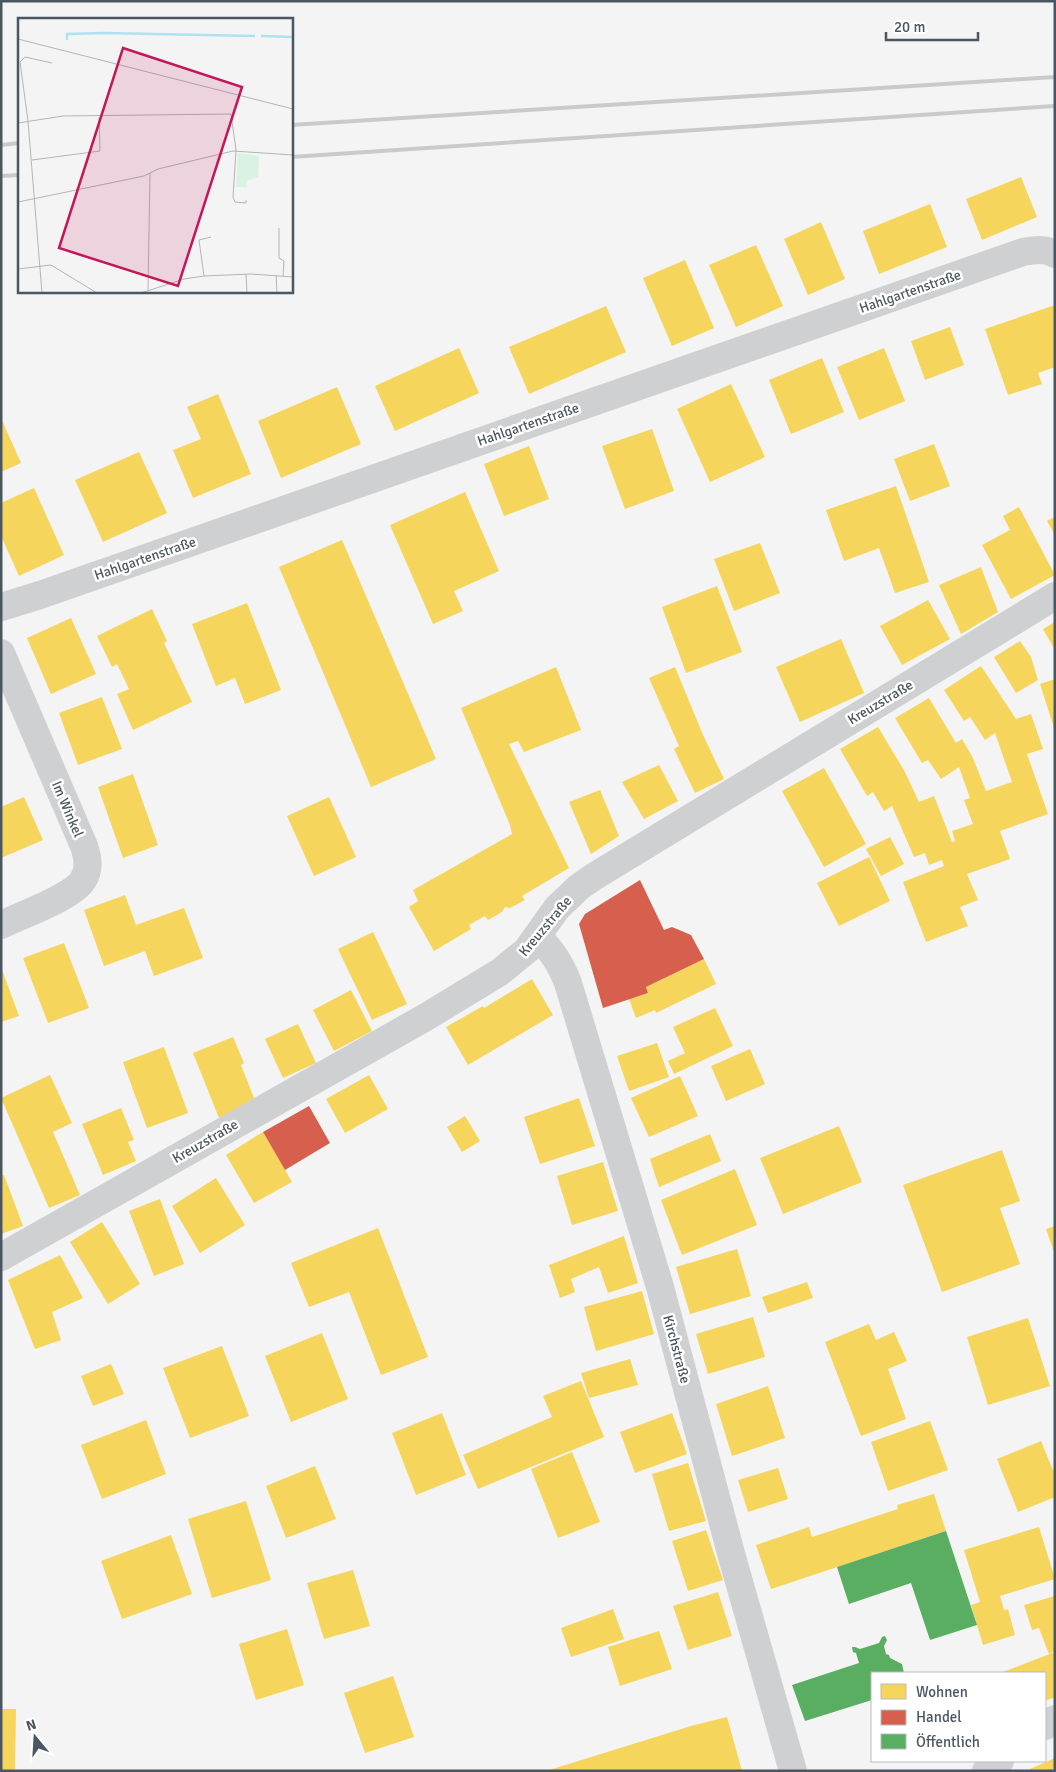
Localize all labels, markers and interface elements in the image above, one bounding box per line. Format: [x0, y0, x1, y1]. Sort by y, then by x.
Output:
scale bar [886, 10, 978, 42]
inset map [18, 18, 292, 292]
text: 20 m [894, 18, 925, 36]
street label: Hahlgartenstraße [857, 266, 963, 317]
street label: Hahlgartenstraße [475, 399, 581, 450]
street label: Hahlgartenstraße [92, 533, 198, 584]
street label: Kreuzstraße [845, 676, 916, 729]
street label: Im Winkel [48, 778, 87, 840]
street label: Kreuzstraße [515, 893, 575, 960]
street label: Kreuzstraße [169, 1116, 241, 1167]
street label: Kirchstraße [659, 1313, 694, 1385]
legend [871, 1672, 1046, 1762]
text: Wohnen [916, 1683, 968, 1701]
text: Handel [916, 1708, 962, 1726]
north arrow [10, 1712, 60, 1762]
text: N [24, 1716, 38, 1735]
text: Öffentlich [916, 1733, 980, 1751]

